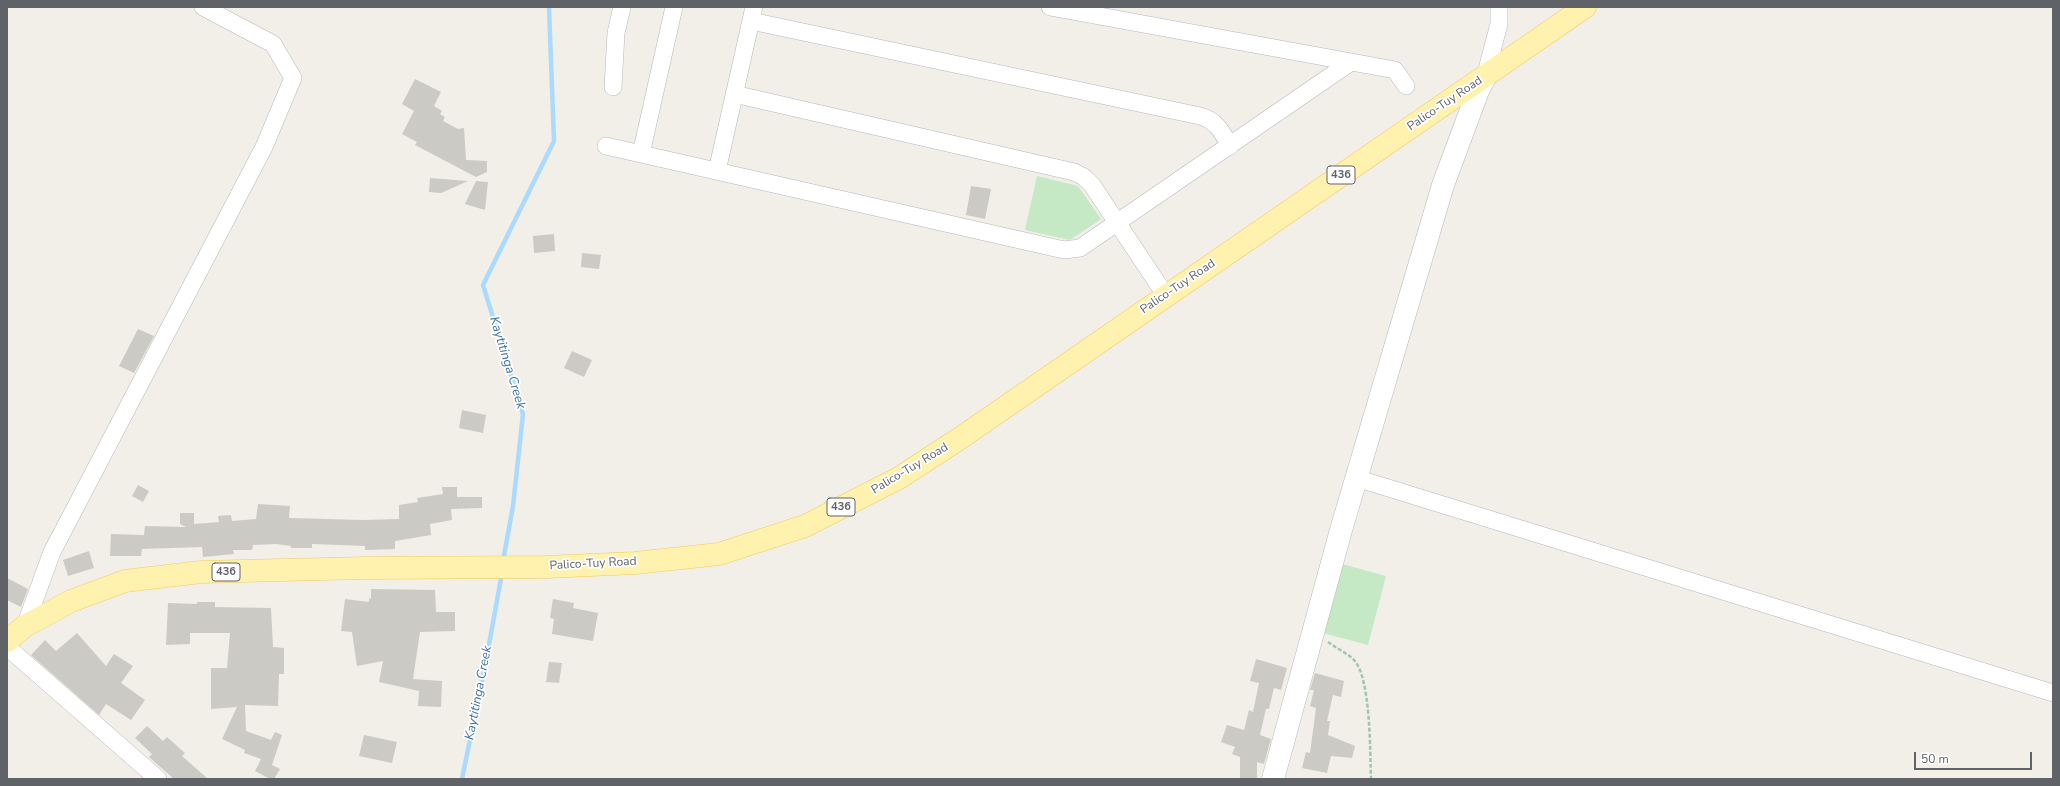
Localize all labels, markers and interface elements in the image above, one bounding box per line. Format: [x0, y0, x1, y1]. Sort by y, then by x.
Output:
street label: Palico-Tuy Road [1405, 74, 1485, 134]
road number: 436 [1327, 166, 1355, 184]
street label: Palico-Tuy Road [1138, 257, 1218, 317]
water label: Kaytitinga Creek [486, 315, 528, 411]
street label: Palico-Tuy Road [869, 440, 951, 498]
road number: 436 [827, 498, 855, 516]
street label: Palico-Tuy Road [549, 555, 637, 573]
road number: 436 [212, 563, 240, 581]
water label: Kaytitinga Creek [462, 645, 496, 741]
scale bar [1916, 744, 2034, 770]
text: 50 m [1921, 751, 1949, 767]

